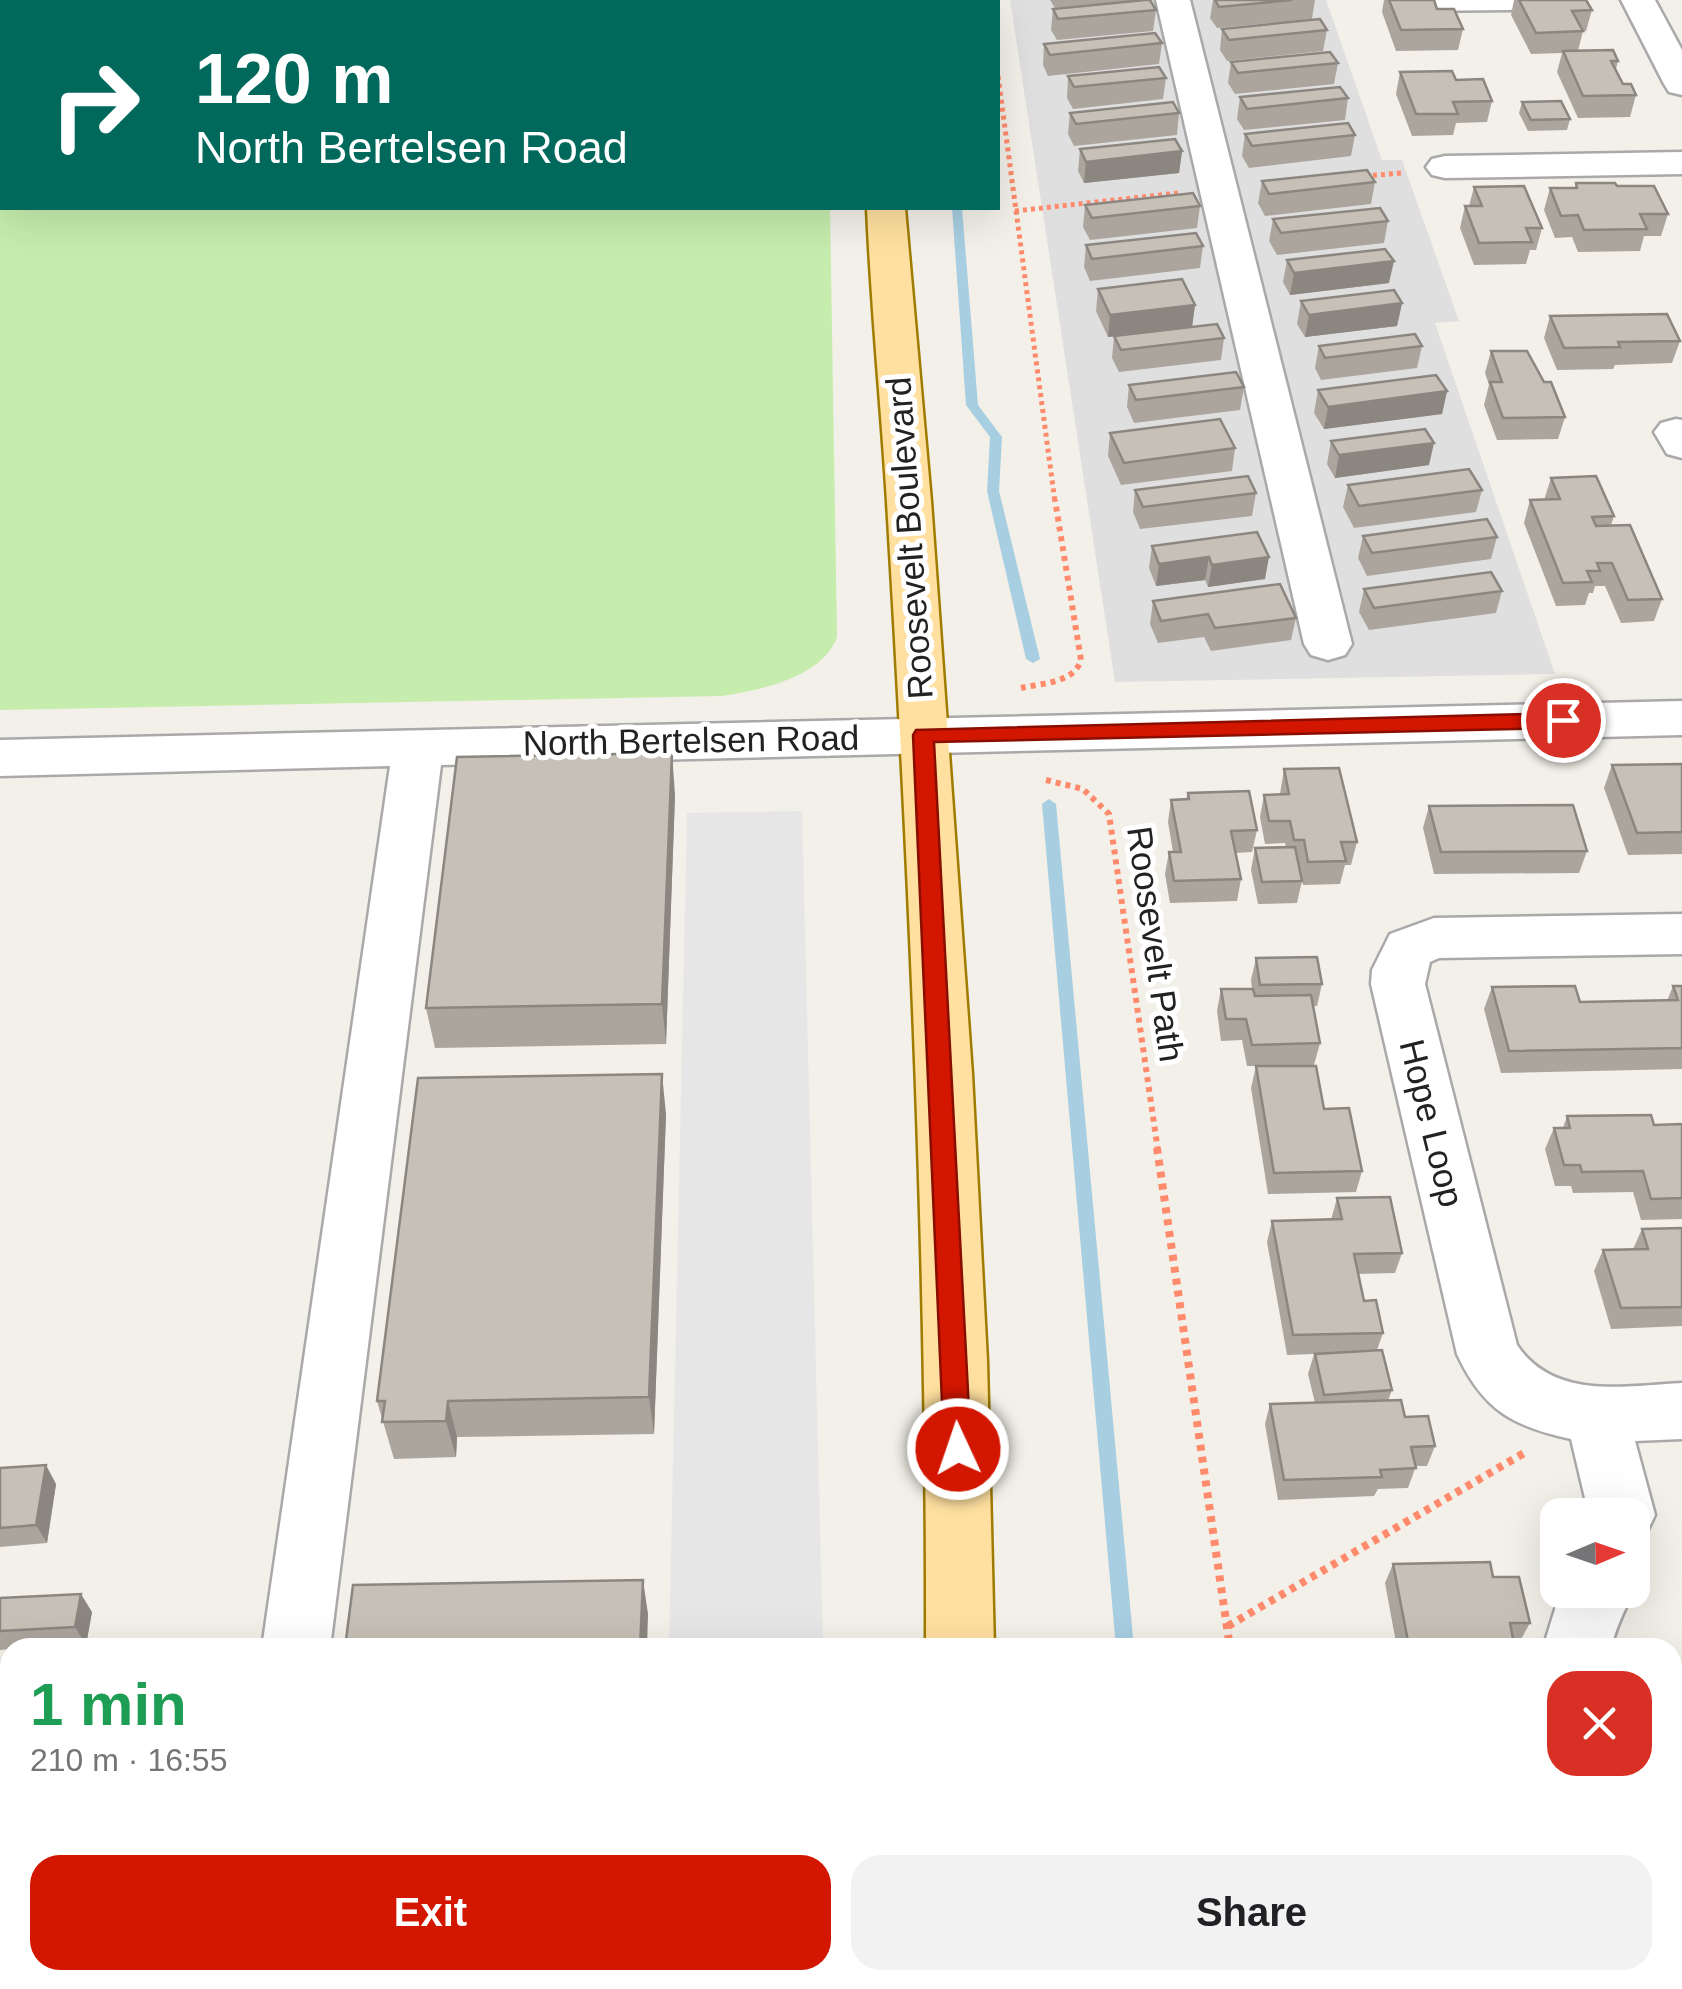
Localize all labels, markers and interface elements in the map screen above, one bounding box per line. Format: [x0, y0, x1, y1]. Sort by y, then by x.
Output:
icon: right [30, 40, 160, 170]
text: 120 m [195, 40, 393, 118]
text: North Bertelsen Road [195, 122, 628, 173]
street label: Roosevelt Boulevard [878, 376, 940, 700]
pin [1521, 678, 1606, 763]
icon: arrive [1536, 693, 1591, 748]
street label: North Bertelsen Road [522, 718, 860, 762]
street label: Roosevelt Path [1120, 824, 1192, 1064]
street label: Hope Loop [1392, 1035, 1472, 1211]
position arrow [906, 1397, 1010, 1501]
north arrow [1540, 1498, 1650, 1608]
map controls [1540, 1498, 1650, 1608]
text: 1 min [30, 1671, 187, 1738]
button: close [1547, 1671, 1652, 1776]
text: 210 m · 16:55 [30, 1742, 227, 1778]
button: Exit [30, 1855, 831, 1970]
button: Share [851, 1855, 1652, 1970]

